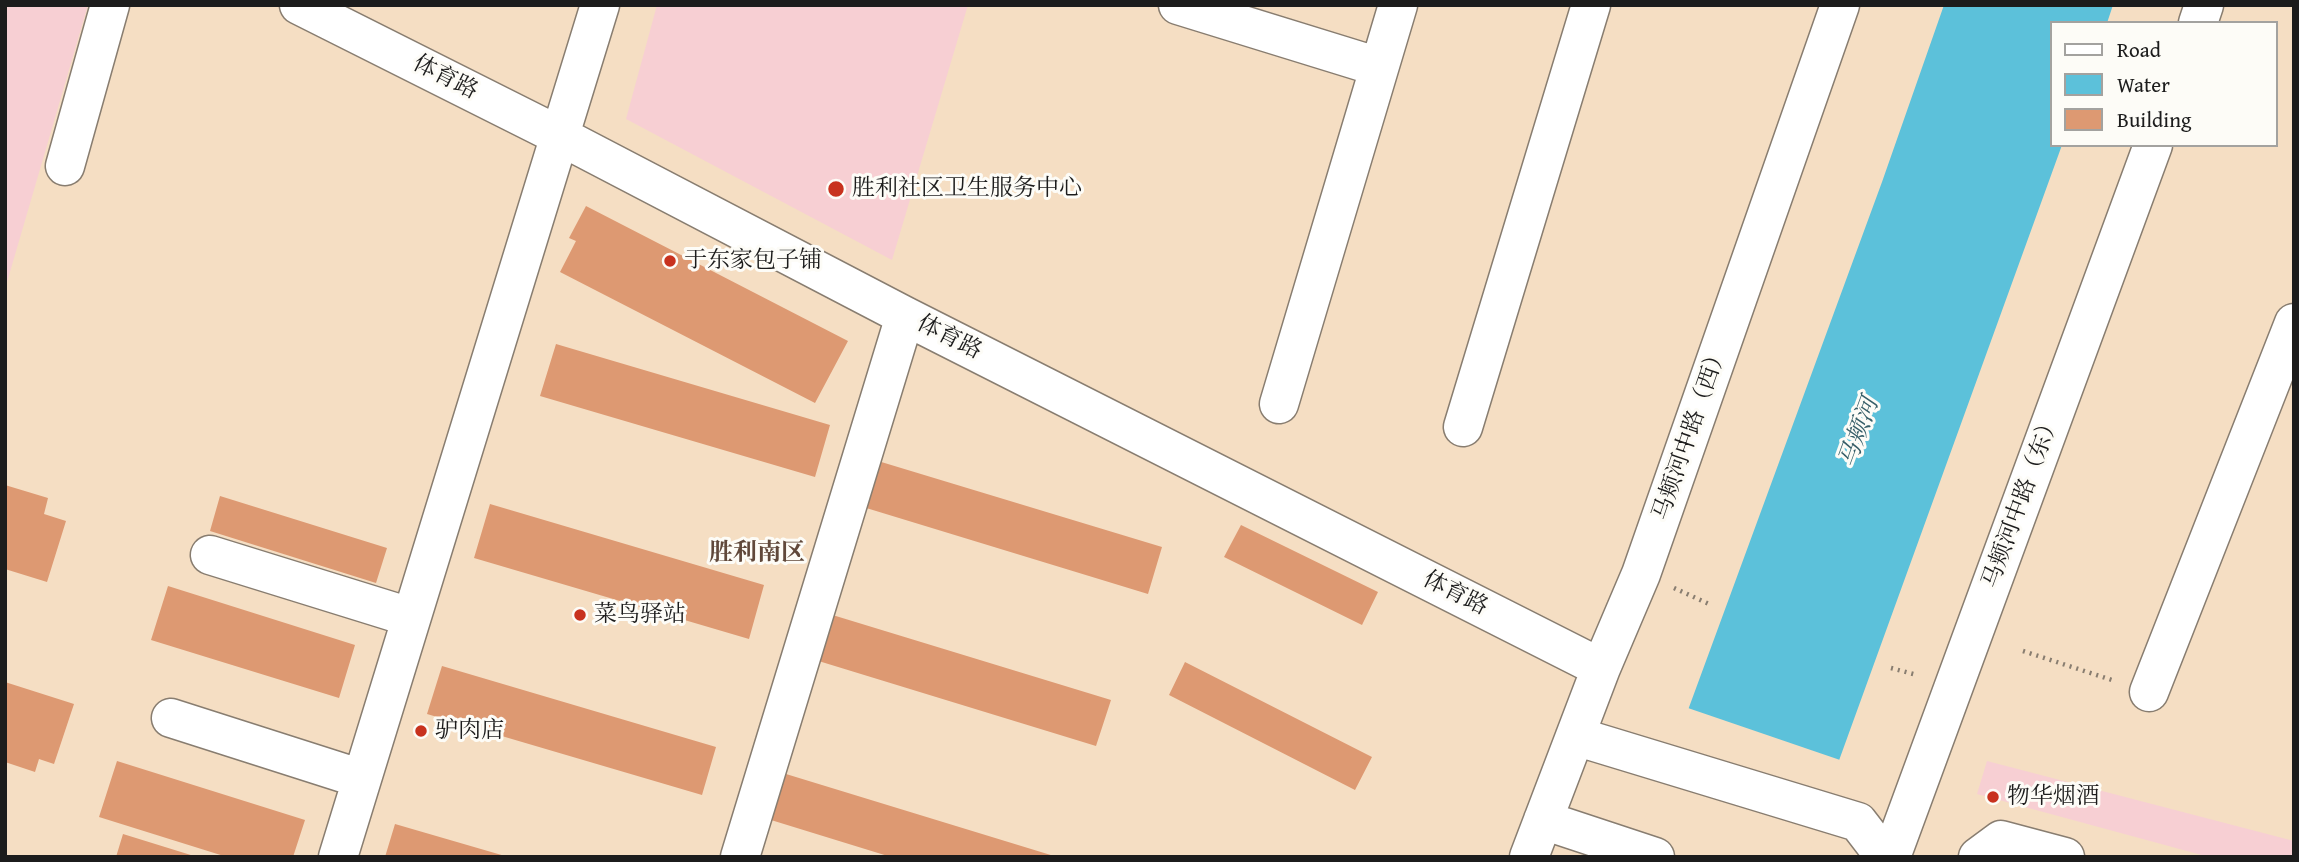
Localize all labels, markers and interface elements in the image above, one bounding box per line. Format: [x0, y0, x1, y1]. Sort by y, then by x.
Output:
legend [2050, 21, 2278, 147]
text: Road [2117, 34, 2161, 65]
street label: 体育路 [408, 50, 482, 106]
text: Water [2117, 69, 2170, 100]
text: Building [2117, 104, 2191, 135]
place label: 胜利社区卫生服务中心 [852, 175, 1082, 203]
marker: 胜利社区卫生服务中心 [826, 179, 846, 199]
place label: 于东家包子铺 [684, 247, 822, 275]
marker: 于东家包子铺 [662, 253, 678, 269]
street label: 体育路 [912, 310, 986, 366]
street label: 马颊河中路（西） [1648, 342, 1734, 524]
water label: 马颊河 [1834, 394, 1886, 472]
street label: 马颊河中路（东） [1978, 410, 2066, 592]
district label: 胜利南区 [709, 540, 805, 568]
street label: 体育路 [1418, 566, 1492, 622]
place label: 菜鸟驿站 [594, 601, 686, 629]
marker: 菜鸟驿站 [572, 607, 588, 623]
place label: 驴肉店 [435, 717, 504, 745]
marker: 驴肉店 [413, 723, 429, 739]
place label: 物华烟酒 [2007, 783, 2099, 811]
marker: 物华烟酒 [1985, 789, 2001, 805]

